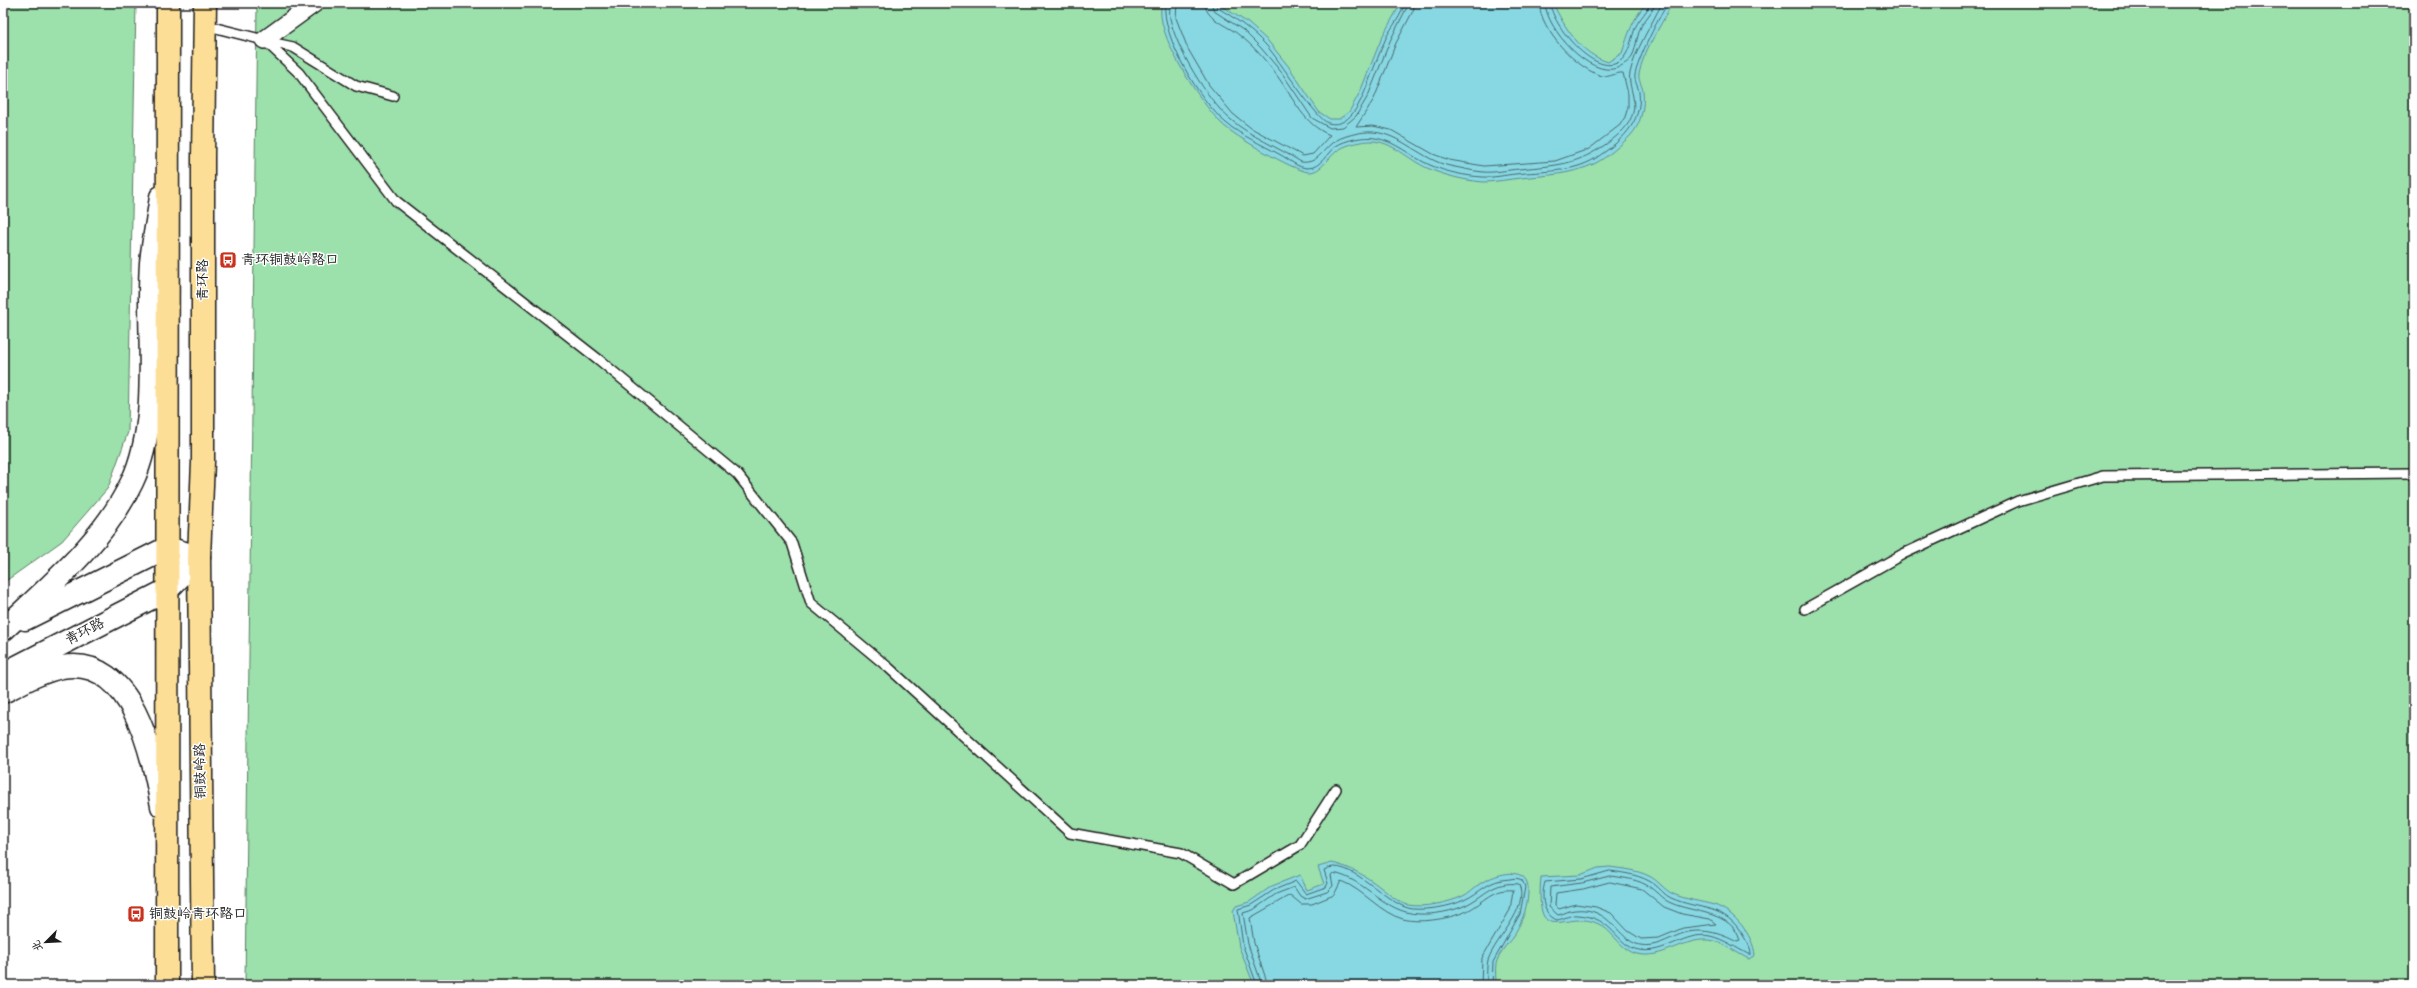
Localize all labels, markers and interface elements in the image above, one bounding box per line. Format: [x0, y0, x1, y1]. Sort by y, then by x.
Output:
bus stop icon: 青环铜鼓岭路口 [218, 250, 238, 270]
place label: 青环铜鼓岭路口 [241, 250, 339, 271]
street label: 青环路 [193, 259, 214, 301]
street label: 青环路 [62, 613, 108, 651]
street label: 铜鼓岭路 [190, 743, 212, 799]
bus stop icon: 铜鼓岭青环路口 [126, 904, 146, 924]
place label: 铜鼓岭青环路口 [149, 904, 247, 925]
north arrow [26, 922, 66, 962]
text: 北 [28, 937, 47, 954]

